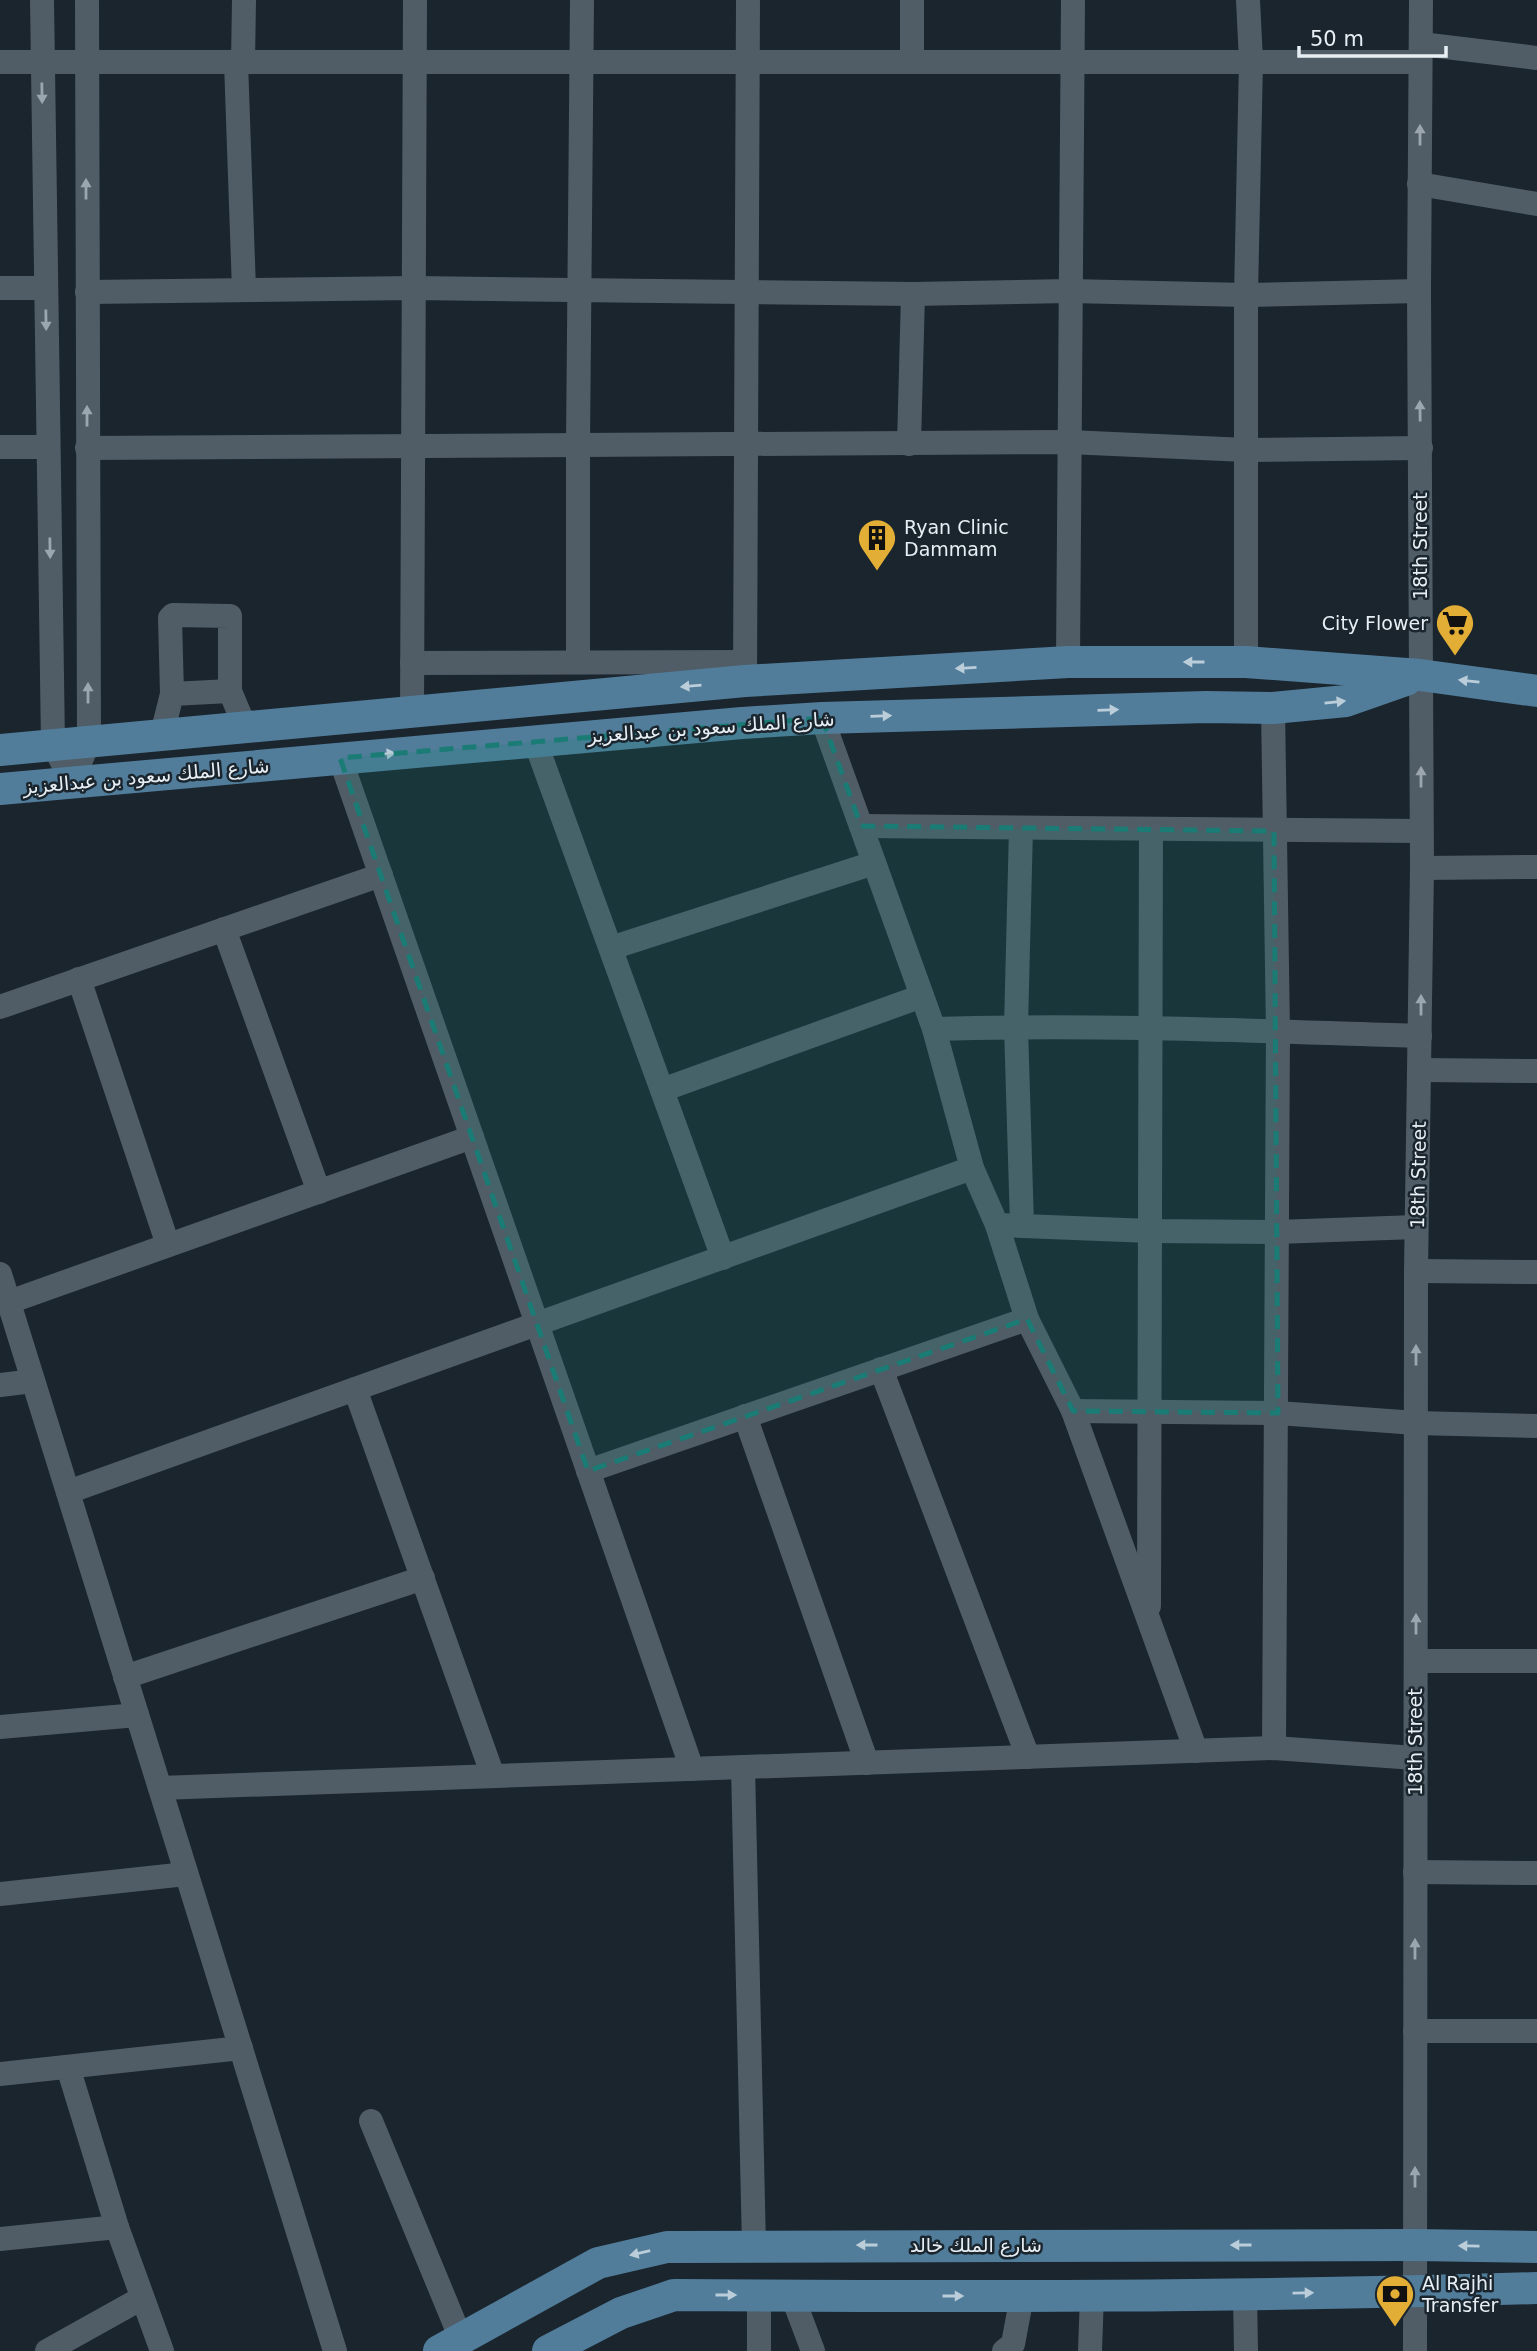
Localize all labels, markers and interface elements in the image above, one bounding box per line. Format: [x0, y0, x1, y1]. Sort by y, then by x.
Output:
scale bar [1299, 14, 1446, 58]
text: 50 m [1310, 27, 1364, 51]
one-way arrow [36, 82, 48, 104]
one-way arrow [1414, 123, 1425, 145]
one-way arrow [80, 177, 92, 199]
one-way arrow [40, 309, 52, 331]
one-way arrow [1415, 400, 1426, 422]
one-way arrow [81, 405, 93, 427]
street label: 18th Street [1409, 492, 1431, 600]
place label: Ryan Clinic Dammam [904, 516, 1009, 560]
building icon: Ryan Clinic Dammam [856, 517, 898, 572]
one-way arrow [44, 537, 56, 559]
supermarket icon: City Flower [1434, 602, 1476, 657]
place label: City Flower [1322, 612, 1428, 634]
one-way arrow [1183, 656, 1205, 668]
one-way arrow [955, 662, 977, 673]
one-way arrow [1458, 675, 1480, 686]
one-way arrow [82, 681, 94, 703]
one-way arrow [679, 681, 701, 692]
one-way arrow [1324, 696, 1346, 707]
one-way arrow [1097, 704, 1119, 716]
street label: شارع الملك سعود بن عبدالعزيز [586, 707, 835, 748]
one-way arrow [870, 711, 892, 722]
one-way arrow [374, 748, 396, 759]
street label: شارع الملك سعود بن عبدالعزيز [21, 754, 270, 799]
one-way arrow [1415, 766, 1426, 788]
one-way arrow [1415, 993, 1426, 1015]
street label: 18th Street [1406, 1121, 1430, 1229]
one-way arrow [1410, 1343, 1422, 1365]
one-way arrow [1410, 1612, 1422, 1634]
street label: 18th Street [1404, 1688, 1426, 1796]
one-way arrow [1409, 1938, 1421, 1960]
one-way arrow [1409, 2165, 1421, 2187]
street label: شارع الملك خالد [910, 2234, 1042, 2257]
one-way arrow [856, 2239, 878, 2251]
one-way arrow [1230, 2239, 1252, 2251]
one-way arrow [1458, 2240, 1480, 2252]
one-way arrow [629, 2248, 651, 2259]
place label: Al Rajhi Transfer [1421, 2272, 1499, 2316]
bank icon: Al Rajhi Transfer [1374, 2273, 1416, 2328]
one-way arrow [1293, 2287, 1315, 2299]
one-way arrow [715, 2289, 737, 2301]
one-way arrow [943, 2290, 965, 2302]

